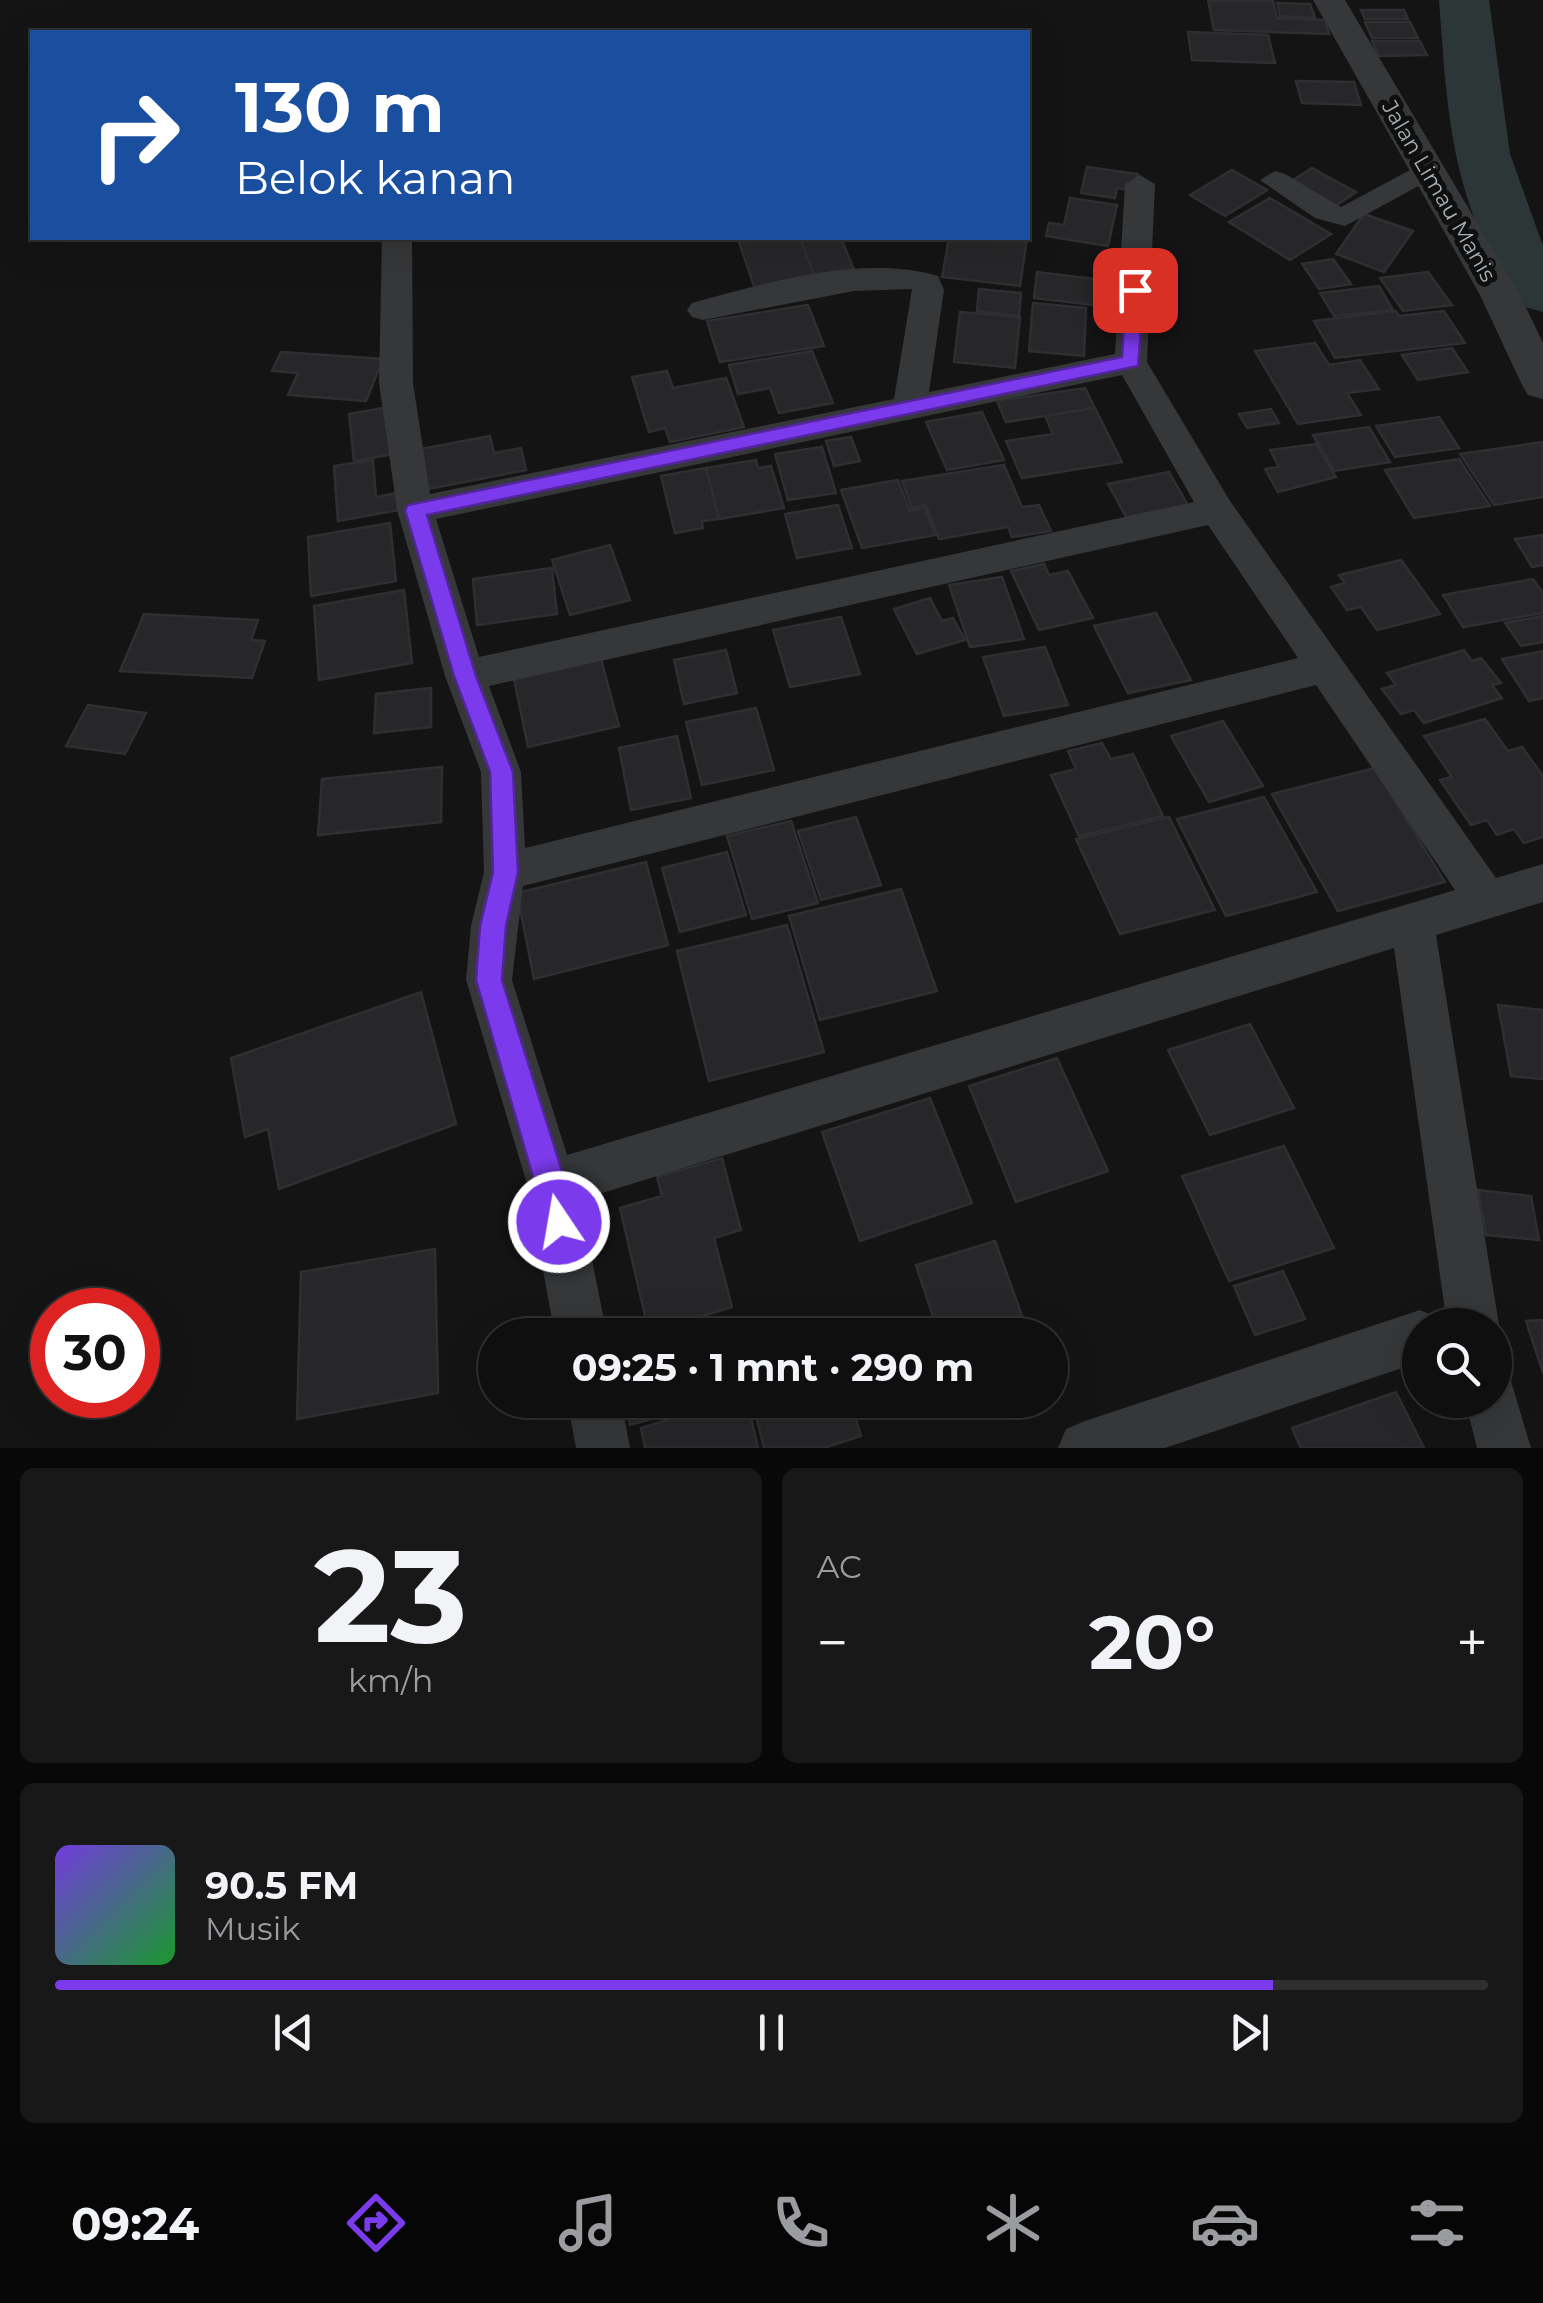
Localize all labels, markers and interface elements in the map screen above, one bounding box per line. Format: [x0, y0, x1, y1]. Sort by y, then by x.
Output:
text: 130 m [235, 64, 445, 150]
icon: right [70, 70, 200, 200]
street label: Jalan Limau Manis [1376, 95, 1502, 287]
text: Belok kanan [235, 150, 516, 205]
pin [1093, 248, 1178, 333]
icon: arrive [1108, 263, 1163, 318]
position arrow [507, 1170, 611, 1274]
speed limit sign: 30 [30, 1288, 160, 1418]
map controls [1402, 1308, 1512, 1418]
button: search [1402, 1308, 1512, 1418]
text: 09:25 · 1 mnt · 290 m [572, 1344, 974, 1391]
text: 23 [314, 1516, 468, 1675]
text: AC [817, 1547, 862, 1586]
text: 20° [1089, 1596, 1216, 1688]
text: − [817, 1609, 848, 1676]
text: + [1456, 1609, 1488, 1676]
text: km/h [348, 1661, 433, 1700]
text: 90.5 FM [205, 1862, 358, 1909]
text: Musik [205, 1909, 300, 1948]
icon: previous [266, 2005, 321, 2060]
icon: pause [744, 2005, 799, 2060]
icon: next [1222, 2005, 1277, 2060]
icon: directions [341, 2188, 411, 2258]
icon: music [553, 2188, 623, 2258]
icon: phone [766, 2188, 836, 2258]
icon: climate [978, 2188, 1048, 2258]
icon: car [1190, 2188, 1260, 2258]
icon: filters [1402, 2188, 1472, 2258]
text: 09:24 [71, 2196, 199, 2251]

